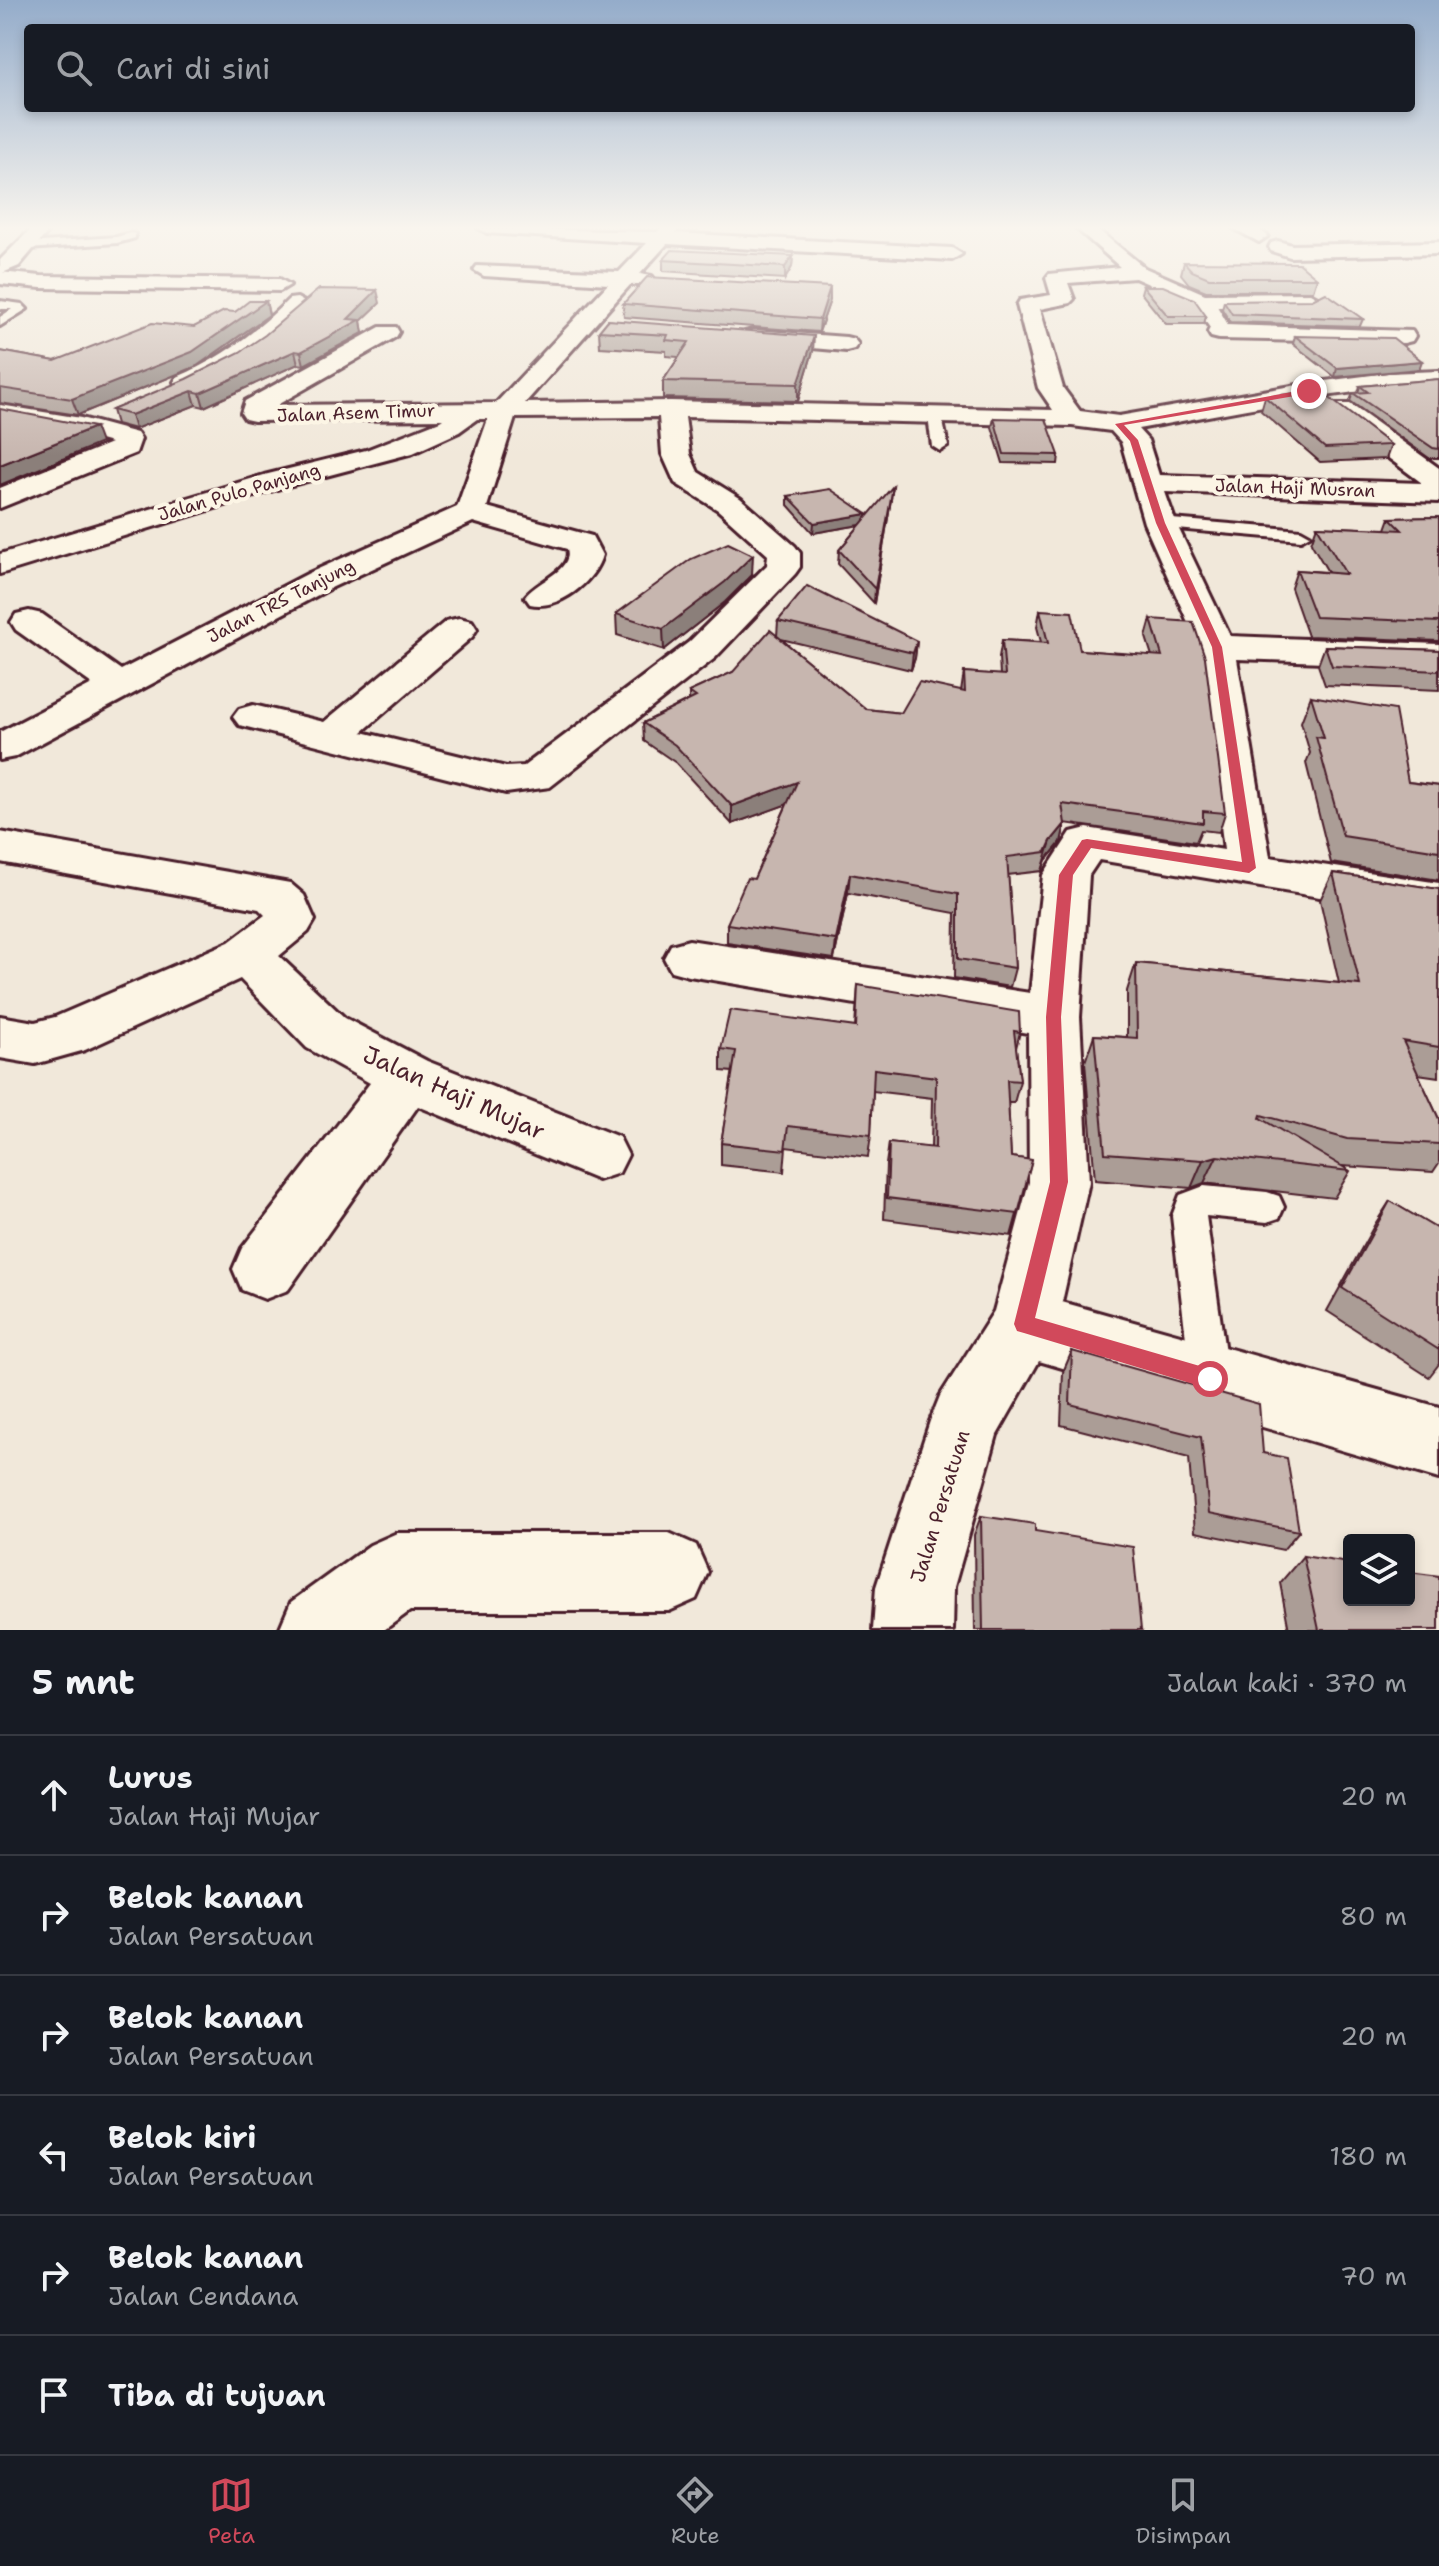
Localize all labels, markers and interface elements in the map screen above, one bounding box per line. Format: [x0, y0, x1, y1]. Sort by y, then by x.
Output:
search box [24, 24, 1415, 112]
icon: search [52, 46, 96, 90]
text: Cari di sini [116, 48, 271, 89]
route end [1291, 373, 1327, 409]
street label: Jalan Asem Timur [276, 398, 436, 428]
street label: Jalan Pulo Panjang [155, 457, 323, 527]
street label: Jalan Haji Musran [1214, 473, 1376, 503]
street label: Jalan TRS Tanjung [203, 553, 359, 649]
street label: Jalan Haji Mujar [358, 1039, 550, 1147]
route start [1192, 1361, 1228, 1397]
street label: Jalan Persatuan [904, 1427, 976, 1585]
map controls [1343, 1534, 1415, 1606]
button: layers [1343, 1534, 1415, 1606]
text: 5 mnt [32, 1659, 135, 1705]
text: Jalan kaki · 370 m [1167, 1665, 1407, 1700]
text: Lurus [108, 1757, 193, 1798]
icon: ahead [32, 1773, 76, 1817]
text: 20 m [1340, 1778, 1407, 1813]
text: Jalan Haji Mujar [108, 1798, 320, 1833]
text: Belok kanan [108, 1877, 303, 1918]
icon: right [32, 1893, 76, 1937]
text: 80 m [1340, 1898, 1407, 1933]
text: Jalan Persatuan [108, 1918, 314, 1953]
text: Belok kanan [108, 1997, 303, 2038]
icon: right [32, 2013, 76, 2057]
text: 20 m [1340, 2018, 1407, 2053]
text: Jalan Persatuan [108, 2038, 314, 2073]
text: Belok kiri [108, 2117, 256, 2158]
icon: left [32, 2133, 76, 2177]
text: 180 m [1329, 2138, 1407, 2173]
text: Jalan Persatuan [108, 2158, 314, 2193]
text: Belok kanan [108, 2237, 303, 2278]
icon: right [32, 2253, 76, 2297]
text: 70 m [1340, 2258, 1407, 2293]
text: Jalan Cendana [108, 2278, 299, 2313]
icon: arrive [32, 2373, 76, 2417]
text: Tiba di tujuan [108, 2375, 326, 2416]
tab: Peta [208, 2473, 255, 2550]
tab: Rute [671, 2473, 720, 2550]
tab: Disimpan [1136, 2473, 1231, 2550]

